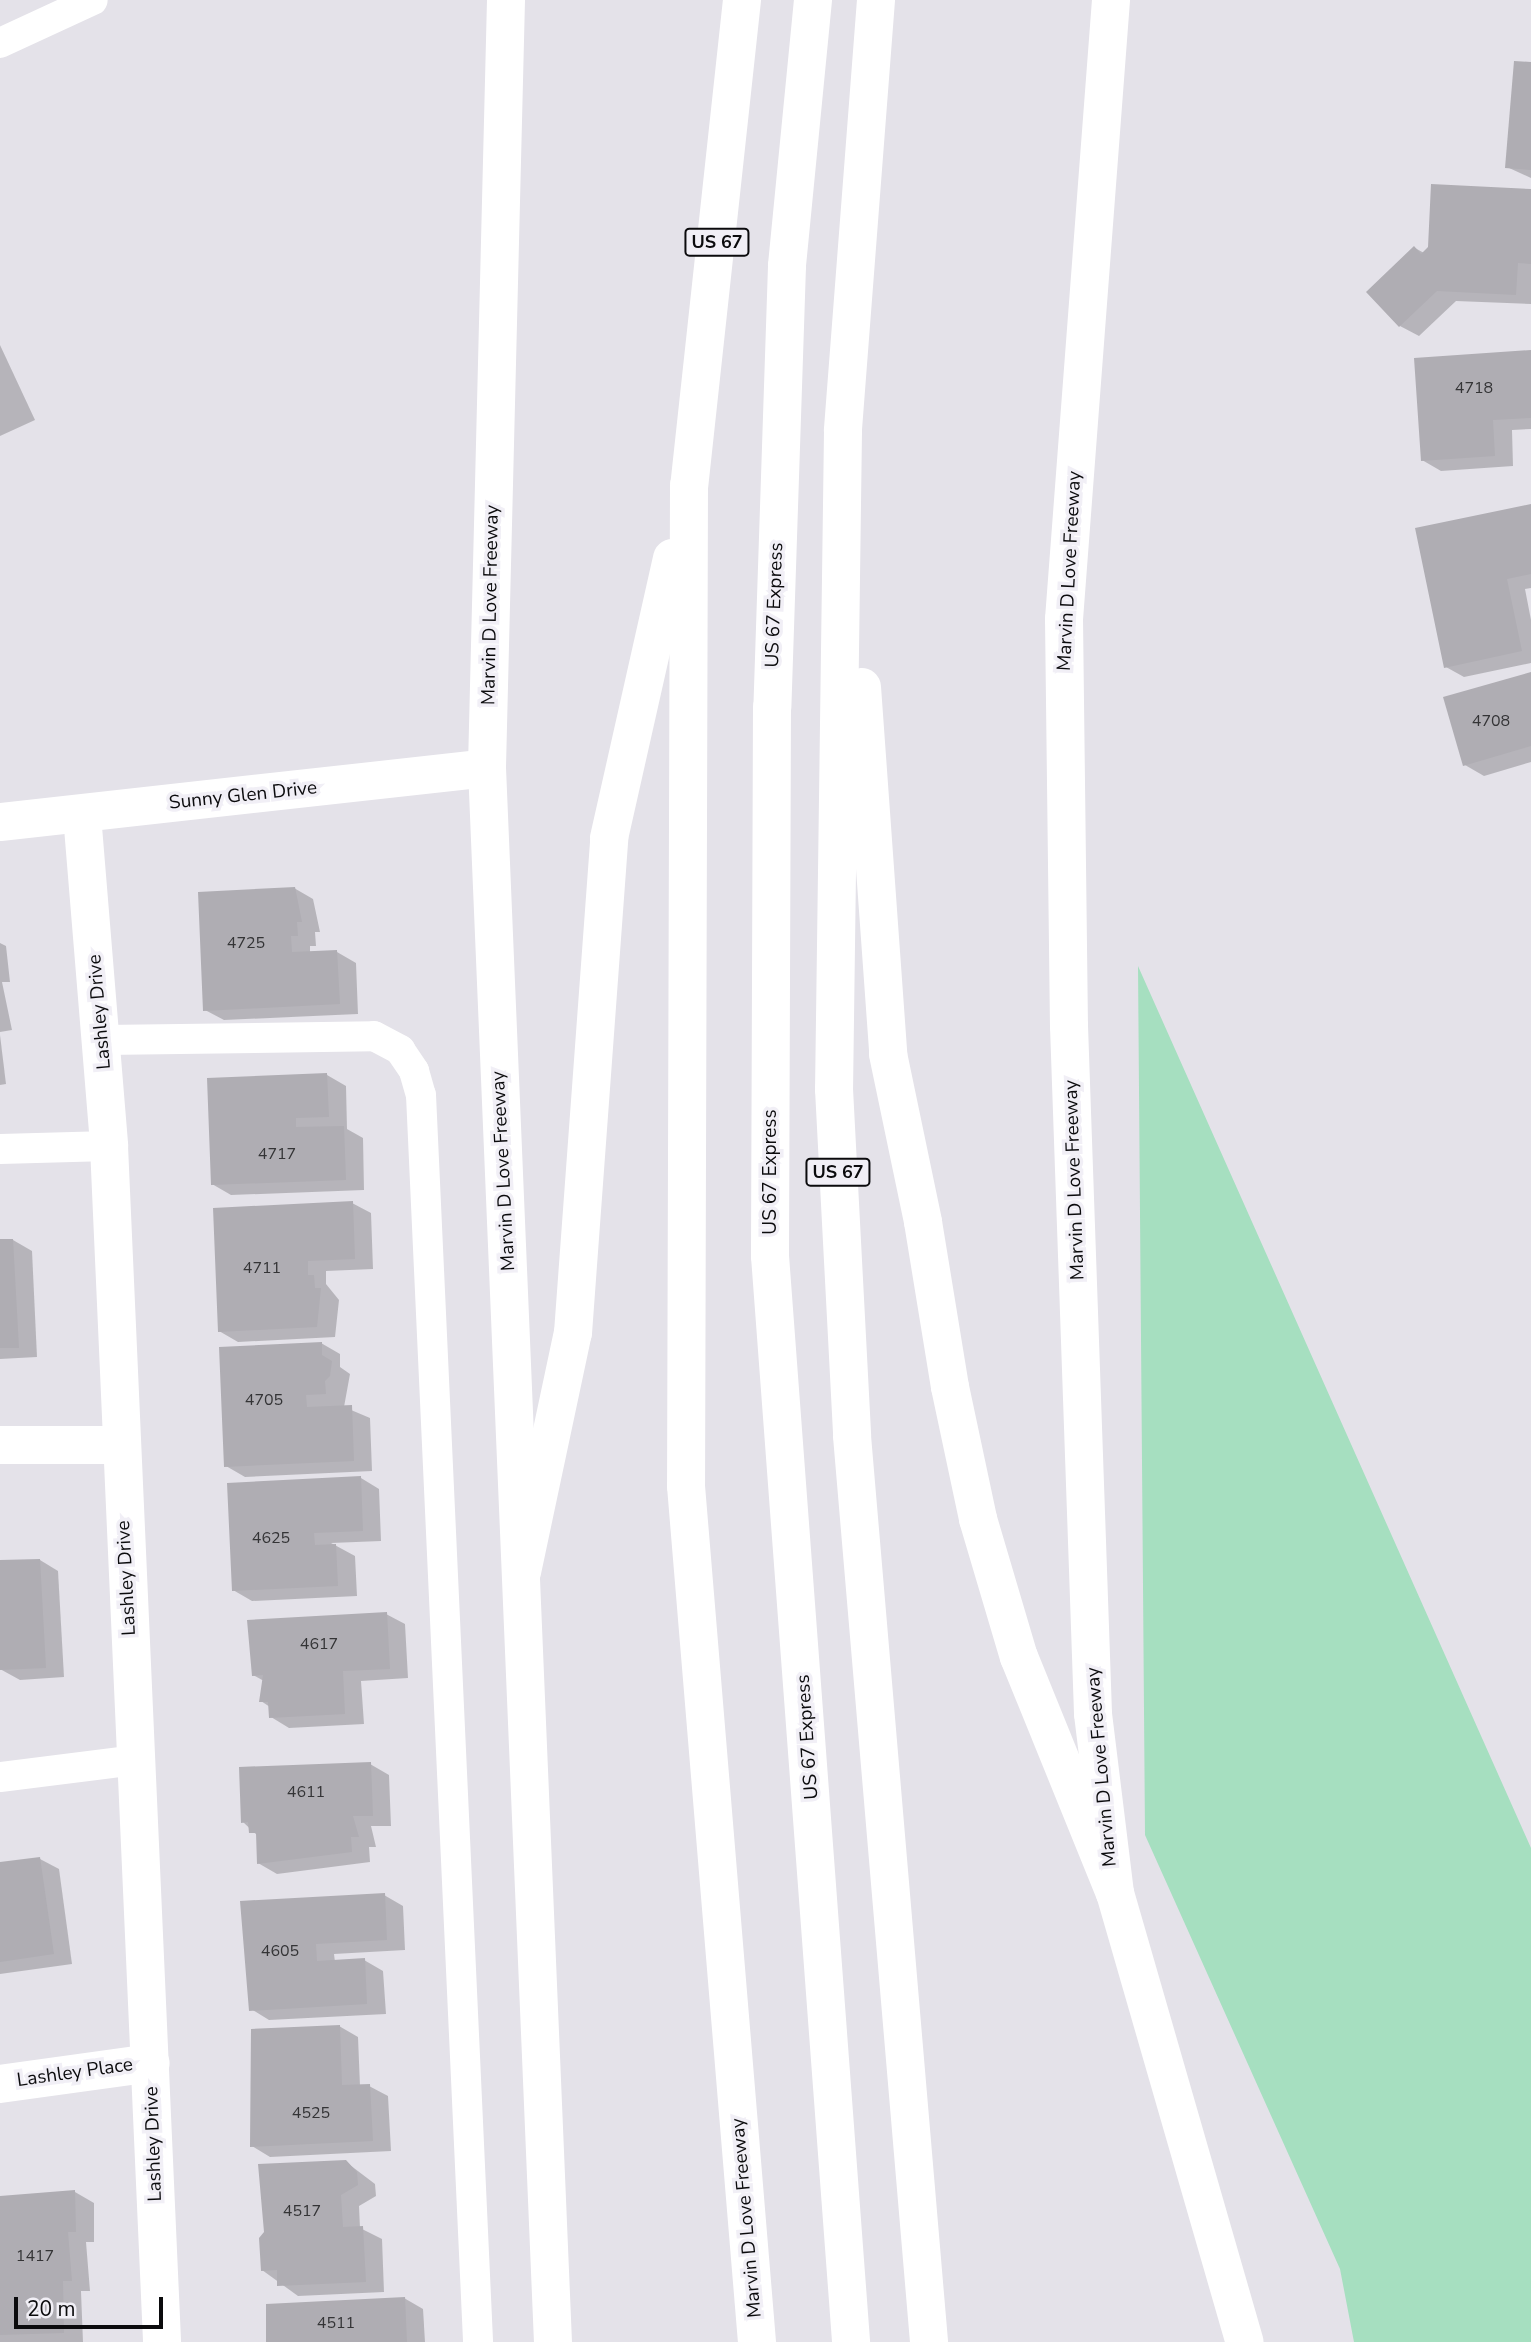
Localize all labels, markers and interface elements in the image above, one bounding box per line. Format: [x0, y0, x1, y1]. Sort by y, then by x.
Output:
road number: US 67 [684, 228, 750, 256]
house number: 4718 [1455, 378, 1493, 398]
street label: Marvin D Love Freeway [1053, 470, 1087, 672]
street label: Marvin D Love Freeway [478, 505, 504, 705]
street label: US 67 Express [761, 542, 789, 668]
house number: 4708 [1472, 711, 1510, 731]
street label: Sunny Glen Drive [168, 777, 318, 815]
house number: 4725 [227, 933, 265, 953]
street label: Lashley Drive [84, 953, 116, 1071]
street label: Marvin D Love Freeway [487, 1070, 521, 1272]
street label: Marvin D Love Freeway [1060, 1079, 1090, 1281]
street label: US 67 Express [760, 1109, 782, 1235]
house number: 4717 [258, 1144, 296, 1164]
road number: US 67 [805, 1157, 871, 1186]
house number: 4711 [243, 1258, 281, 1278]
house number: 4705 [245, 1390, 283, 1410]
street label: Lashley Drive [113, 1520, 141, 1636]
house number: 4625 [252, 1528, 290, 1548]
house number: 4617 [300, 1634, 338, 1654]
street label: Marvin D Love Freeway [1082, 1666, 1122, 1868]
street label: US 67 Express [792, 1674, 824, 1800]
house number: 4611 [287, 1782, 325, 1802]
house number: 4605 [261, 1941, 299, 1961]
street label: Lashley Place [16, 2054, 134, 2092]
street label: Lashley Drive [141, 2086, 167, 2202]
house number: 4525 [292, 2103, 330, 2123]
street label: Marvin D Love Freeway [727, 2117, 767, 2319]
house number: 4517 [283, 2201, 321, 2221]
house number: 1417 [16, 2246, 54, 2266]
scale bar [18, 2282, 166, 2326]
text: 20 m [27, 2295, 76, 2323]
house number: 4511 [317, 2313, 355, 2333]

